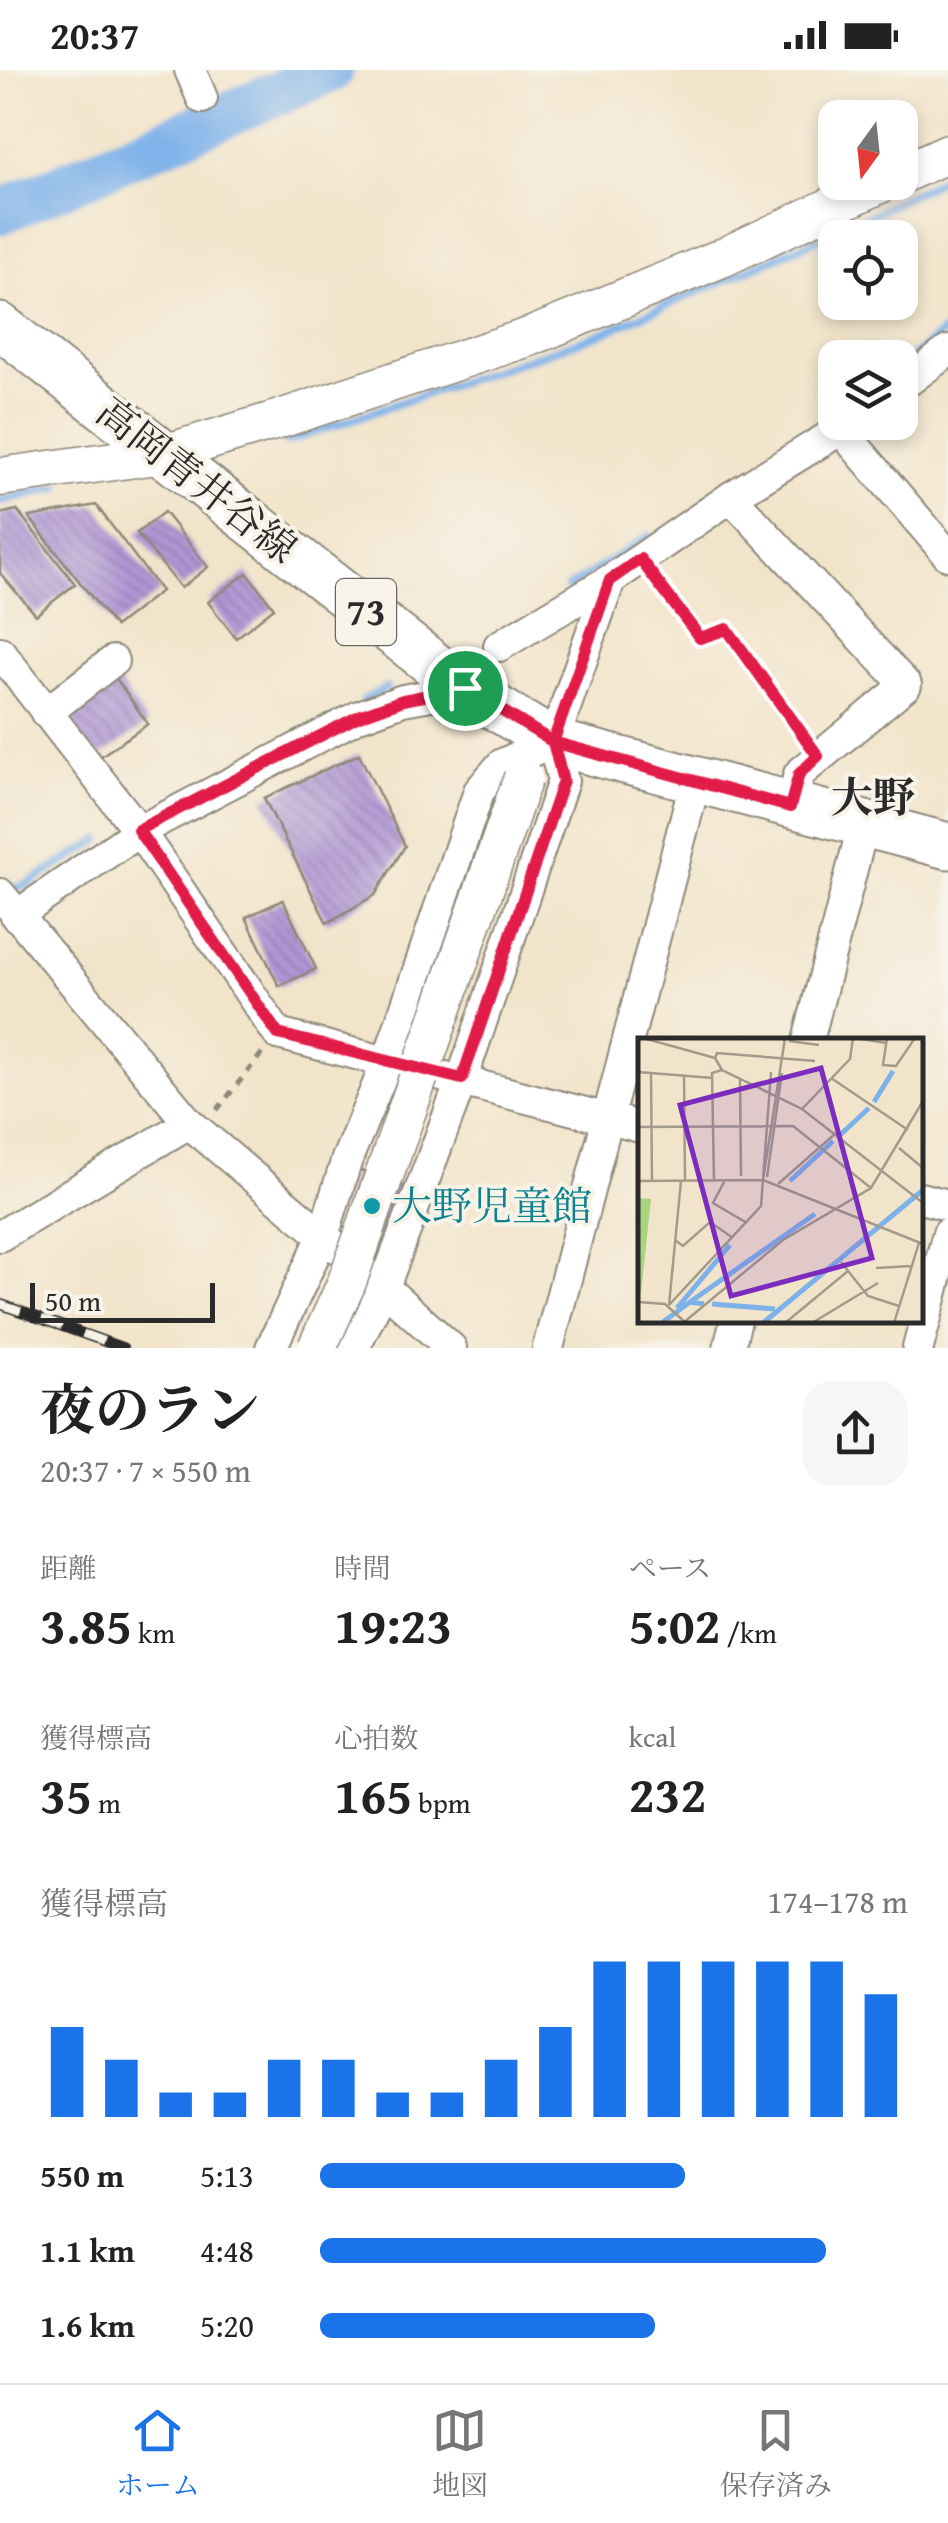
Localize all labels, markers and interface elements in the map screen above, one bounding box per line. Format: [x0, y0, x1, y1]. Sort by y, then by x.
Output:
text: 20:37 [50, 7, 140, 63]
north arrow [818, 100, 918, 200]
map controls [818, 100, 918, 440]
button: locate [818, 220, 918, 320]
button: layers [818, 340, 918, 440]
street label: 高岡青井谷線 [85, 382, 310, 577]
road number: 73 [336, 579, 396, 645]
pin [423, 646, 508, 731]
icon: arrive [438, 661, 493, 716]
district label: 大野 [831, 766, 915, 827]
inset map [638, 1038, 923, 1323]
place label: 大野児童館 [392, 1176, 592, 1235]
marker: 大野児童館 [361, 1195, 383, 1217]
scale bar [30, 1278, 215, 1322]
text: 50 m [45, 1280, 101, 1321]
text: 夜のラン [40, 1369, 260, 1449]
button: share [803, 1381, 908, 1486]
text: 20:37 · 7 × 550 m [40, 1447, 251, 1494]
text: 距離 [40, 1547, 96, 1588]
text: 時間 [334, 1547, 390, 1588]
text: ペース [629, 1547, 711, 1588]
text: 3.85 [40, 1588, 132, 1661]
text: 19:23 [334, 1588, 452, 1661]
text: 5:02 [629, 1588, 721, 1661]
text: km [132, 1612, 175, 1653]
text: /km [721, 1612, 777, 1653]
text: kcal [629, 1716, 676, 1757]
text: 獲得標高 [40, 1717, 152, 1758]
text: 心拍数 [334, 1717, 418, 1758]
text: 232 [629, 1757, 706, 1830]
text: 35 [40, 1758, 92, 1831]
text: 165 [334, 1758, 412, 1831]
text: m [92, 1782, 121, 1823]
text: bpm [412, 1782, 471, 1823]
text: 174–178 m [767, 1878, 908, 1925]
text: 獲得標高 [40, 1880, 168, 1927]
text: 550 m [40, 2152, 124, 2199]
text: 5:13 [200, 2152, 254, 2199]
text: 1.1 km [40, 2227, 135, 2274]
text: 4:48 [200, 2227, 254, 2274]
text: 1.6 km [40, 2302, 135, 2349]
text: 5:20 [200, 2302, 254, 2349]
tab: ホーム [116, 2403, 200, 2505]
tab: 地図 [432, 2403, 488, 2505]
tab: 保存済み [720, 2403, 832, 2505]

